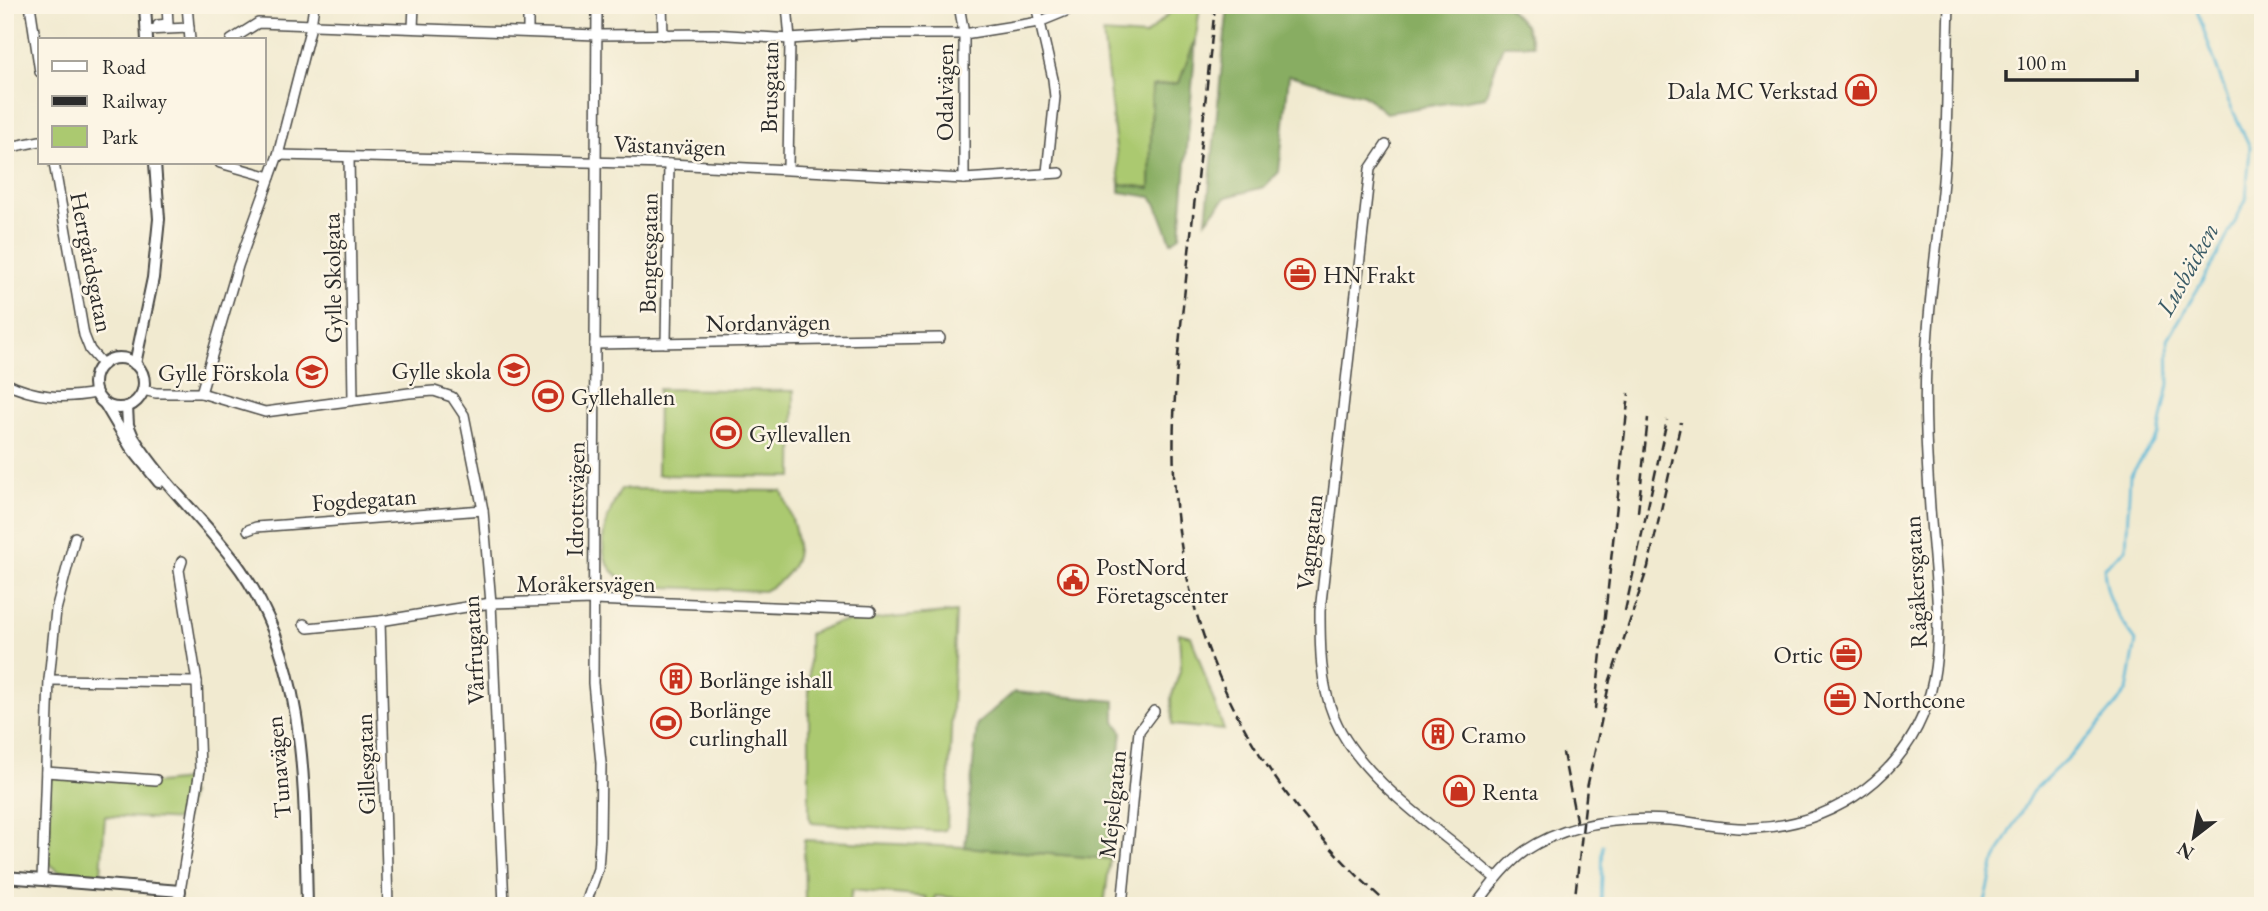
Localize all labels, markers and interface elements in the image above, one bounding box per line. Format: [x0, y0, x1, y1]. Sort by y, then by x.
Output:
legend [38, 38, 266, 164]
scale bar [2006, 38, 2137, 82]
street label: Brusgatan [753, 40, 785, 133]
street label: Odalvägen [929, 43, 960, 141]
text: 100 m [2016, 49, 2067, 76]
text: Road [102, 53, 146, 80]
shop icon: Dala MC Verkstad [1844, 73, 1878, 107]
place label: Dala MC Verkstad [1667, 75, 1839, 106]
text: Railway [102, 87, 168, 114]
text: Park [102, 123, 139, 150]
street label: Västanvägen [613, 128, 727, 162]
street label: Herrgårdsgatan [63, 189, 121, 335]
street label: Bengtesgatan [631, 192, 665, 314]
street label: Gylle Skolgata [315, 212, 349, 344]
water label: Lusbäcken [2147, 216, 2227, 323]
office icon: HN Frakt [1283, 257, 1317, 291]
place label: HN Frakt [1323, 259, 1415, 290]
street label: Nordanvägen [705, 305, 831, 339]
school or university icon: Gylle skola [497, 353, 531, 387]
school or university icon: Gylle Förskola [295, 355, 329, 389]
place label: Gylle skola [391, 355, 491, 386]
place label: Gylle Förskola [158, 357, 289, 388]
sports icon: Gyllehallen [531, 379, 565, 413]
place label: Gyllehallen [571, 381, 676, 412]
sports icon: Gyllevallen [709, 416, 743, 450]
place label: Gyllevallen [749, 418, 851, 449]
street label: Idrottsvägen [558, 441, 592, 557]
street label: Fogdegatan [310, 480, 418, 518]
street label: Vagngatan [1289, 492, 1329, 591]
street label: Rågåkersgatan [1896, 515, 1934, 649]
place label: PostNord Företagscenter [1096, 551, 1228, 610]
public building icon: PostNord Företagscenter [1056, 563, 1090, 597]
street label: Moråkersvägen [516, 568, 656, 599]
street label: Vårfrugatan [455, 594, 491, 705]
office icon: Ortic [1829, 637, 1863, 671]
place label: Ortic [1773, 639, 1823, 670]
building icon: Borlänge ishall [659, 662, 693, 696]
place label: Borlänge ishall [699, 664, 833, 695]
office icon: Northcone [1823, 682, 1857, 716]
place label: Northcone [1863, 684, 1965, 715]
place label: Borlänge curlinghall [689, 694, 788, 753]
sports icon: Borlänge curlinghall [649, 706, 683, 740]
street label: Gillesgatan [348, 712, 382, 815]
street label: Tunavägen [258, 714, 298, 820]
building icon: Cramo [1421, 717, 1455, 751]
place label: Cramo [1461, 719, 1526, 750]
street label: Mejselgatan [1091, 748, 1133, 860]
shop icon: Renta [1442, 774, 1476, 808]
place label: Renta [1482, 776, 1539, 807]
north arrow [2160, 802, 2230, 872]
text: N [2172, 836, 2199, 866]

